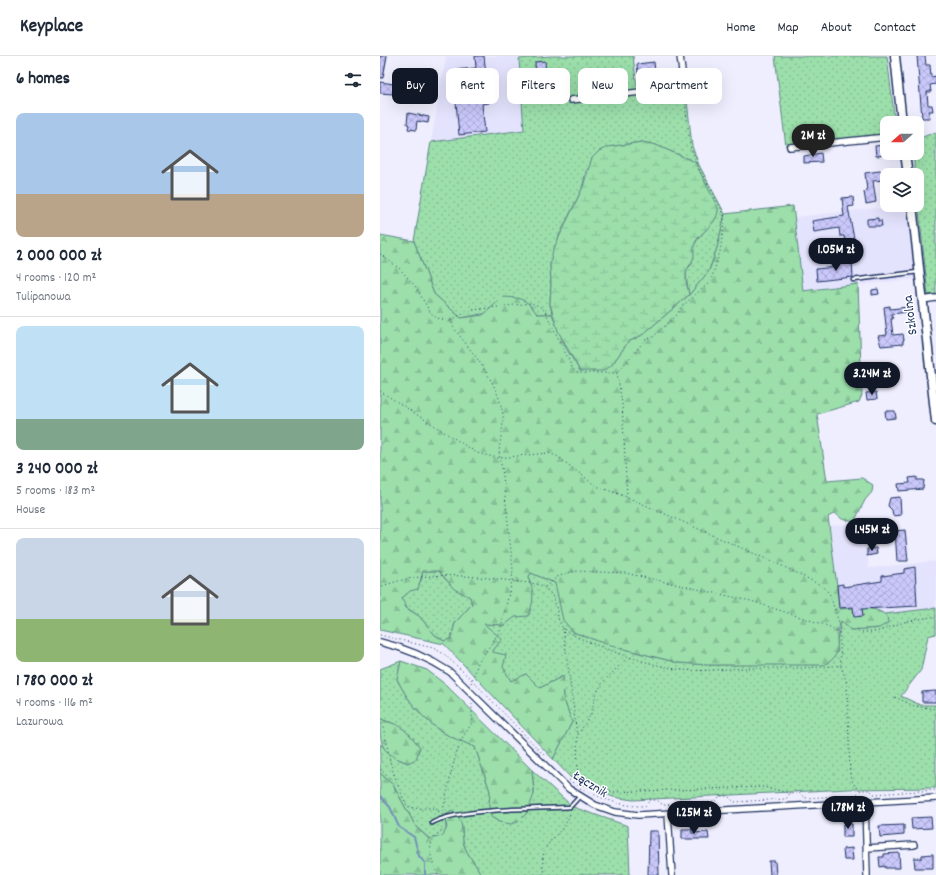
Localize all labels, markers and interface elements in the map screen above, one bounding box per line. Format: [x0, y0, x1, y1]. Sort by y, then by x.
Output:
text: Keyplace [20, 14, 83, 41]
text: Home [726, 18, 755, 38]
text: Map [777, 18, 799, 38]
text: About [821, 18, 852, 38]
text: Contact [874, 18, 916, 38]
text: 6 homes [16, 68, 70, 92]
chip: Buy [392, 68, 438, 104]
chip: Rent [446, 68, 499, 104]
chip: Filters [507, 68, 570, 104]
chip: New [578, 68, 628, 104]
chip: Apartment [636, 68, 722, 104]
icon: filters [342, 69, 364, 91]
north arrow [880, 116, 924, 160]
map controls [880, 116, 924, 212]
pin: 2M zł [785, 124, 841, 158]
text: 2M zł [801, 127, 825, 146]
icon: home [154, 139, 226, 211]
button: layers [880, 168, 924, 212]
pin: 1.05M zł [795, 238, 877, 272]
text: 1.05M zł [818, 241, 854, 260]
text: 2 000 000 zł [16, 245, 101, 269]
text: 4 rooms · 120 m² [16, 269, 96, 288]
text: Tulipanowa [16, 288, 71, 307]
street label: Szkolna [899, 294, 923, 336]
icon: home [154, 352, 226, 424]
pin: 3.24M zł [831, 362, 913, 396]
text: 3.24M zł [853, 365, 891, 384]
text: 3 240 000 zł [16, 458, 98, 482]
text: 5 rooms · 183 m² [16, 482, 95, 501]
text: House [16, 501, 45, 520]
pin: 1.45M zł [831, 518, 913, 552]
text: 1.45M zł [854, 521, 890, 540]
icon: home [154, 564, 226, 636]
text: 1 780 000 zł [16, 670, 93, 694]
text: 4 rooms · 116 m² [16, 694, 93, 713]
text: Lazurowa [16, 713, 63, 732]
street label: Łącznik [568, 766, 612, 804]
pin: 1.78M zł [807, 796, 889, 830]
text: 1.78M zł [831, 799, 865, 818]
pin: 1.25M zł [653, 801, 735, 835]
text: 1.25M zł [676, 804, 712, 823]

